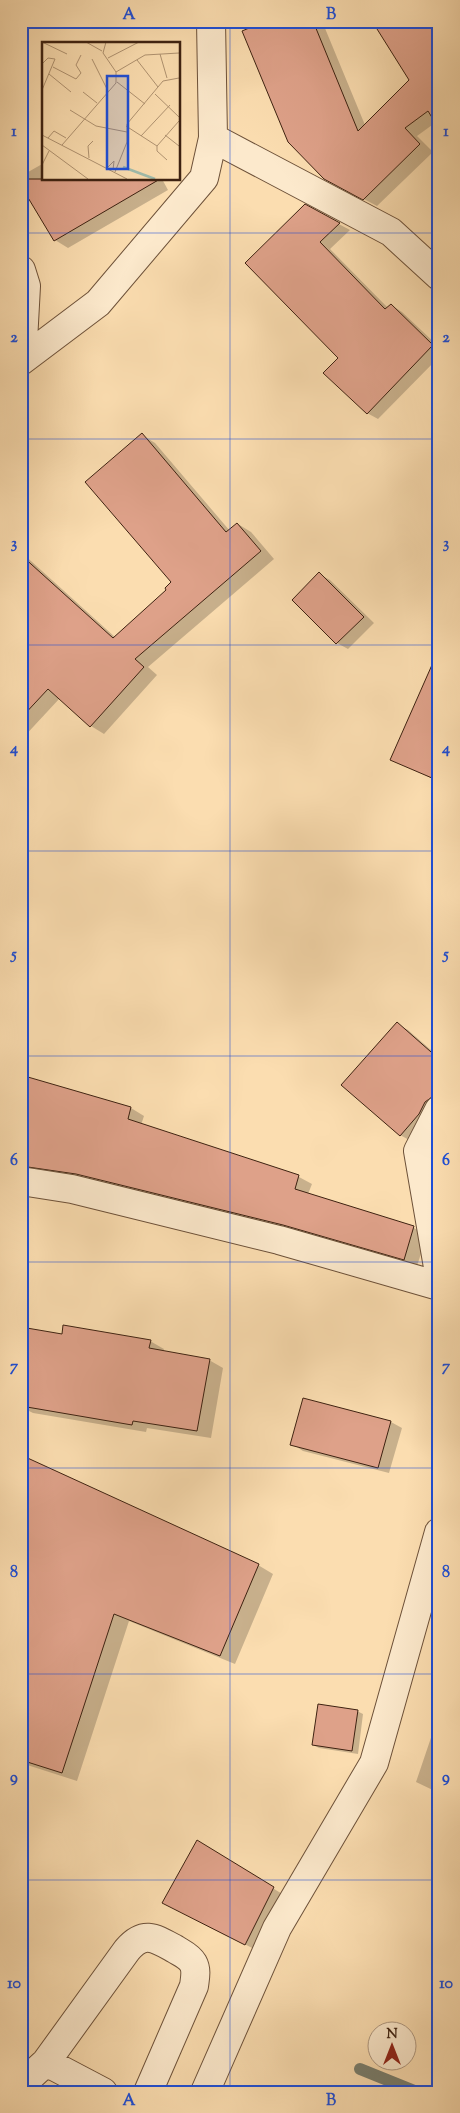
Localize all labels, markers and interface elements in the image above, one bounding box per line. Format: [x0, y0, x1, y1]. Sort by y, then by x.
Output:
text: A [123, 4, 136, 27]
text: B [326, 4, 336, 27]
inset map [42, 42, 180, 180]
text: 1 [11, 121, 17, 144]
text: 1 [443, 121, 449, 144]
text: 2 [10, 327, 18, 350]
text: 2 [442, 327, 450, 350]
text: 3 [11, 533, 18, 556]
text: 3 [443, 533, 450, 556]
text: 4 [9, 738, 18, 761]
text: 4 [441, 738, 450, 761]
text: 5 [9, 944, 17, 967]
text: 5 [441, 944, 449, 967]
text: 6 [10, 1150, 18, 1173]
text: 6 [442, 1150, 450, 1173]
text: 7 [10, 1356, 19, 1379]
text: 7 [442, 1356, 451, 1379]
text: 8 [10, 1562, 18, 1585]
text: 8 [442, 1562, 450, 1585]
text: 9 [10, 1767, 18, 1790]
text: 9 [442, 1767, 450, 1790]
text: 10 [7, 1973, 21, 1996]
text: 10 [439, 1973, 453, 1996]
north arrow [368, 2020, 418, 2070]
text: N [386, 2025, 398, 2045]
text: A [123, 2090, 136, 2113]
text: B [326, 2090, 336, 2113]

